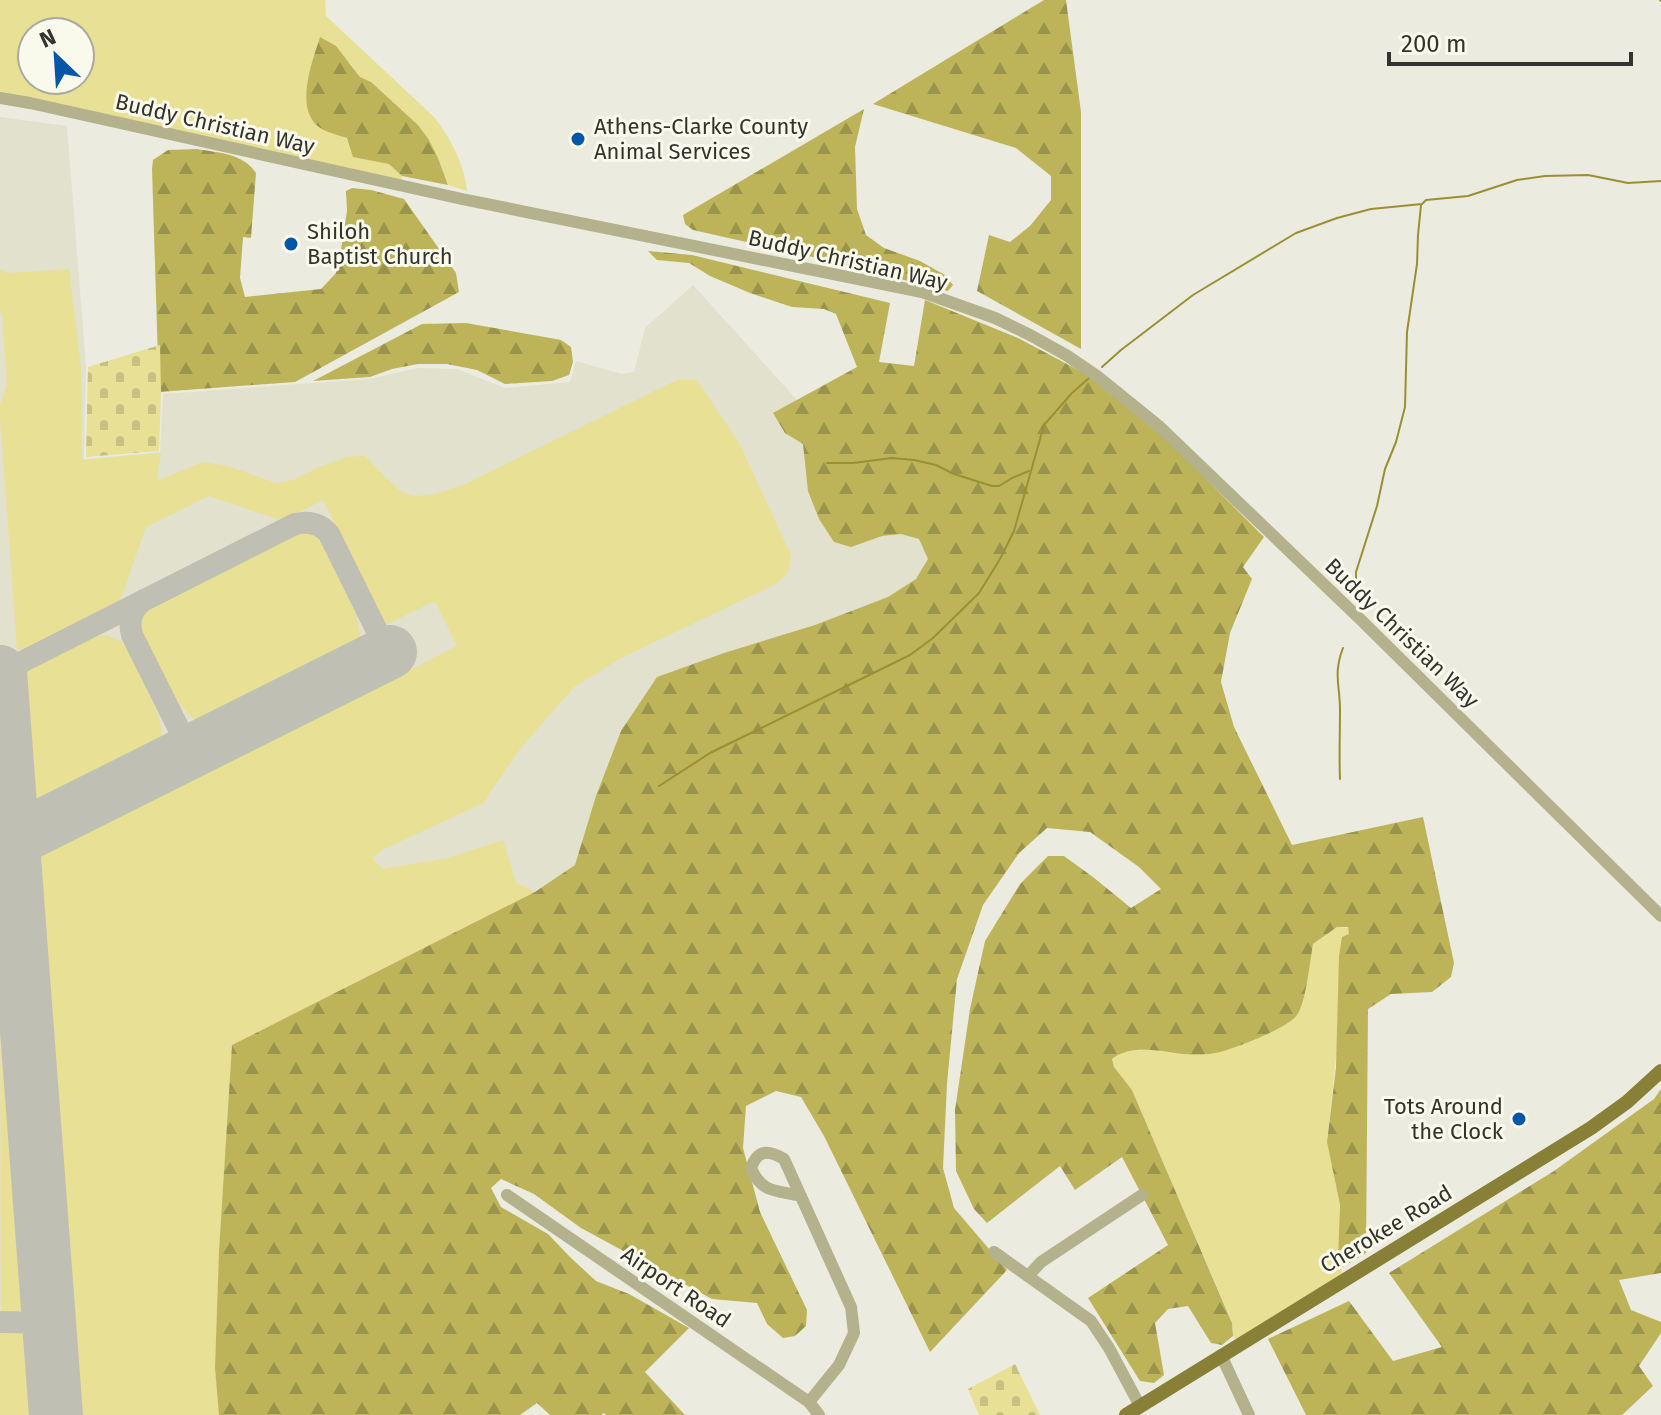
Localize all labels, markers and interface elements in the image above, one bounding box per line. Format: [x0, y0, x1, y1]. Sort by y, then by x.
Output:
north arrow [16, 16, 96, 96]
scale bar [1389, 16, 1631, 66]
text: N [35, 23, 60, 54]
text: 200 m [1401, 30, 1467, 58]
street label: Buddy Christian Way [113, 88, 318, 160]
place label: Athens-Clarke County Animal Services [594, 113, 808, 165]
marker: Athens-Clarke County Animal Services [569, 130, 587, 148]
place label: Shiloh Baptist Church [307, 218, 453, 270]
street label: Buddy Christian Way [746, 224, 951, 296]
marker: Shiloh Baptist Church [282, 235, 300, 253]
street label: Buddy Christian Way [1319, 552, 1485, 714]
place label: Tots Around the Clock [1384, 1093, 1504, 1145]
marker: Tots Around the Clock [1510, 1110, 1528, 1128]
street label: Cherokee Road [1315, 1179, 1457, 1279]
street label: Airport Road [616, 1241, 736, 1333]

